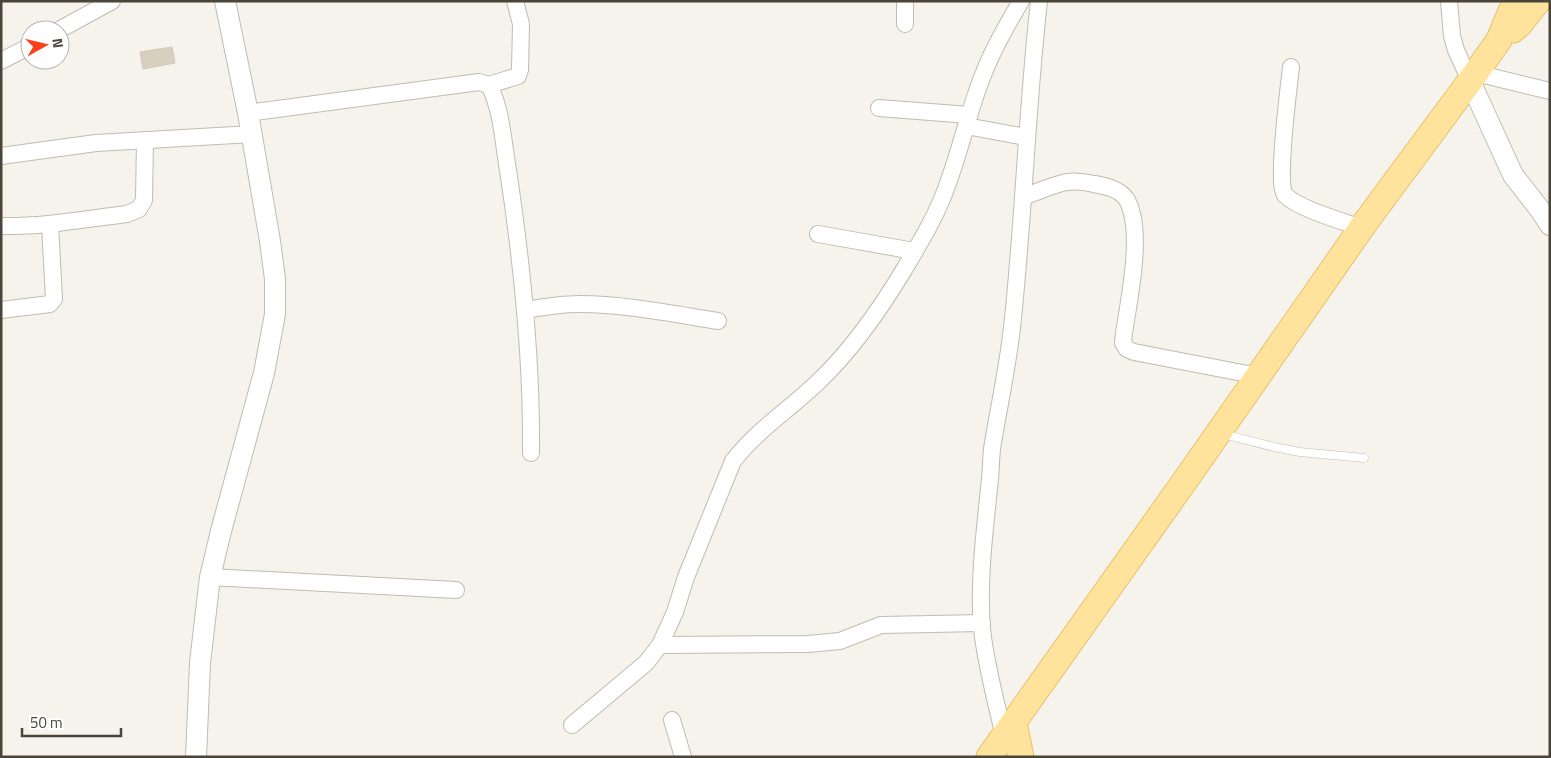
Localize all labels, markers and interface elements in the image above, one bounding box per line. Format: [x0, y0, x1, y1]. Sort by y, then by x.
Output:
north arrow [20, 20, 70, 70]
text: N [47, 37, 69, 49]
scale bar [22, 706, 121, 738]
text: 50 m [30, 711, 63, 734]

